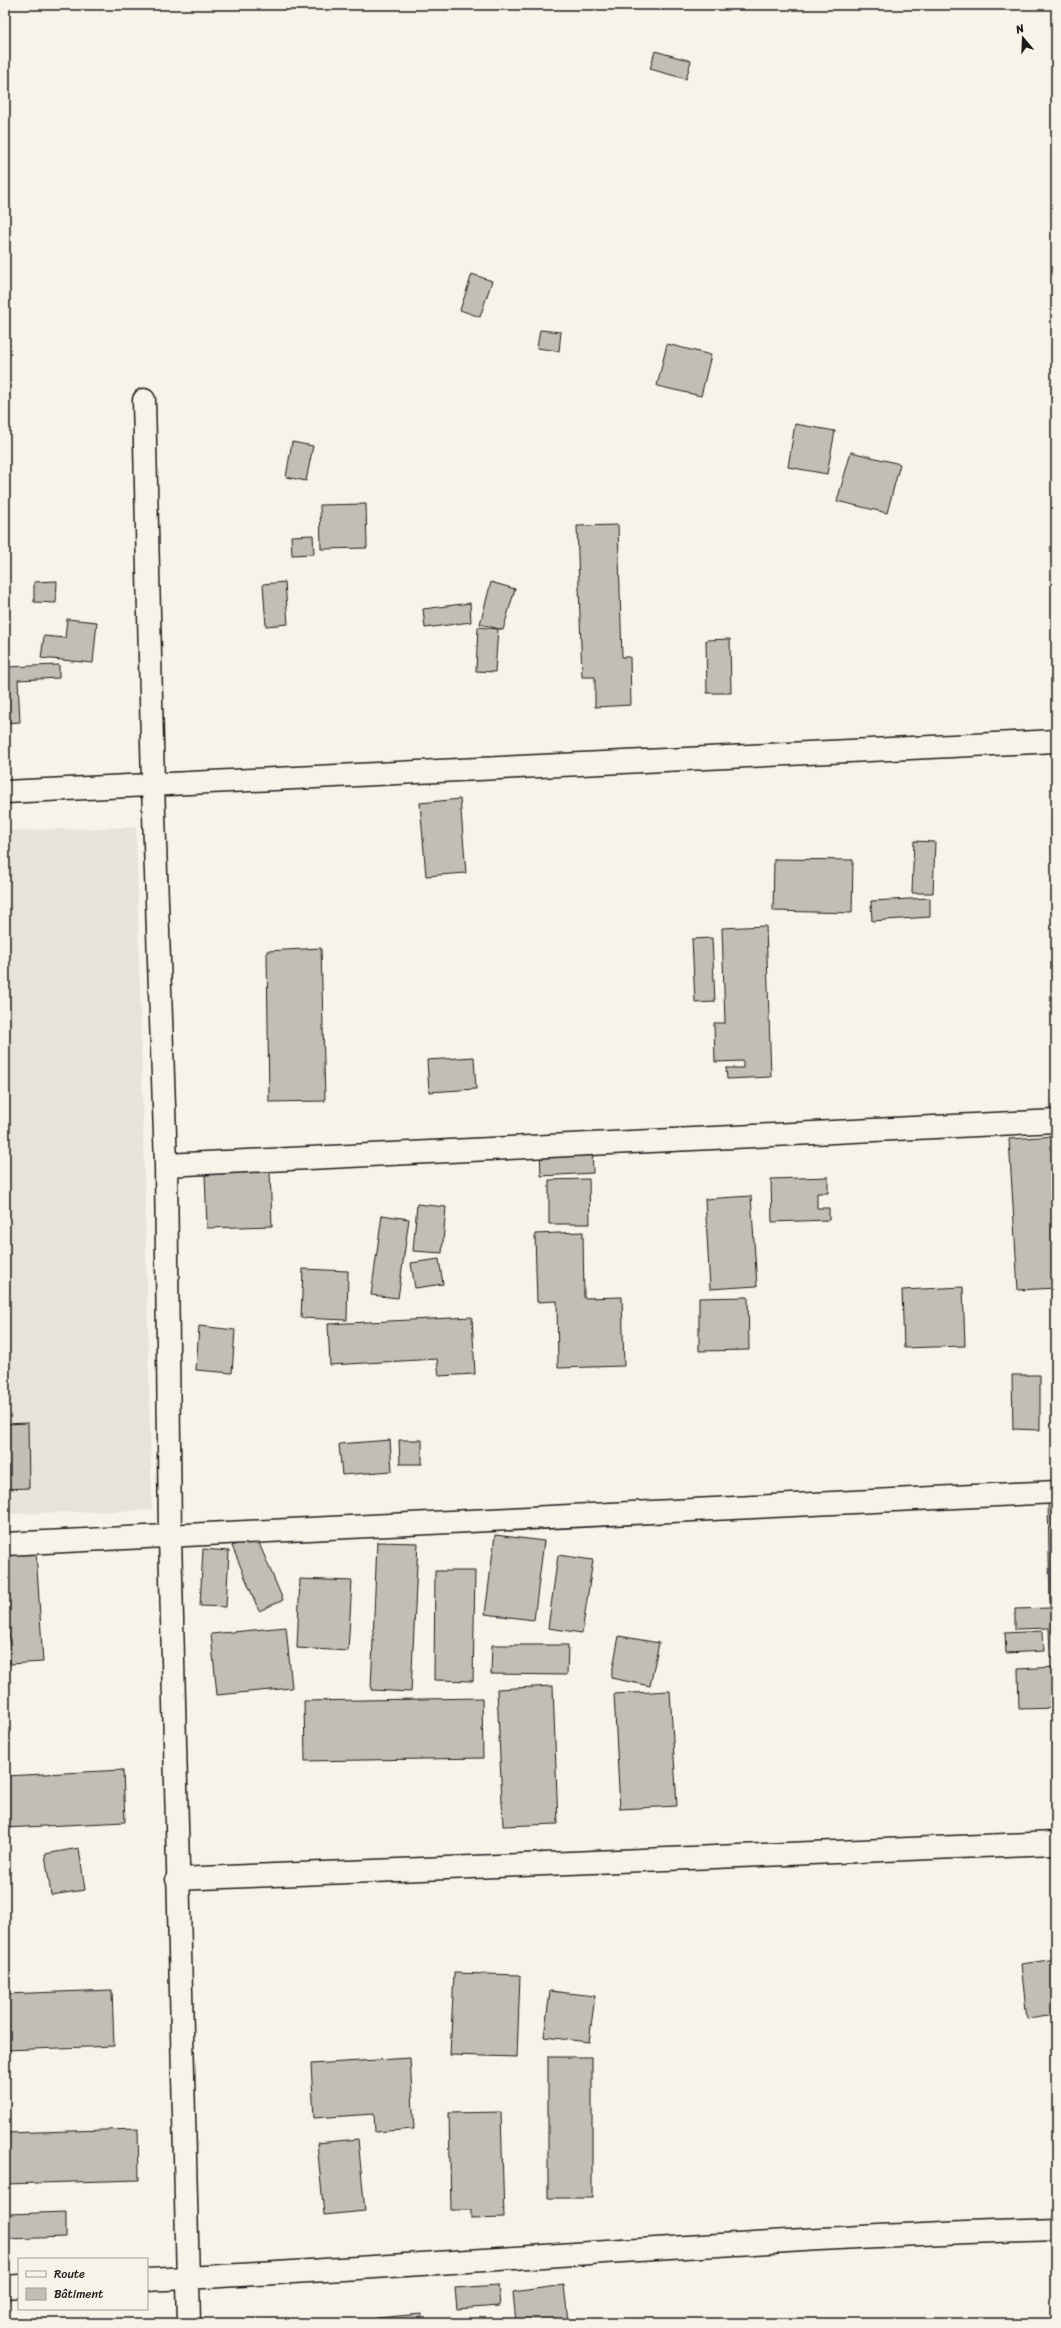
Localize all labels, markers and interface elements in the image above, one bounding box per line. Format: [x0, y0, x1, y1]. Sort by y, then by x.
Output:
north arrow [1003, 18, 1043, 58]
text: N [1012, 19, 1027, 40]
legend [18, 2258, 148, 2310]
text: Route [54, 2263, 85, 2285]
text: Bâtiment [54, 2283, 103, 2305]

